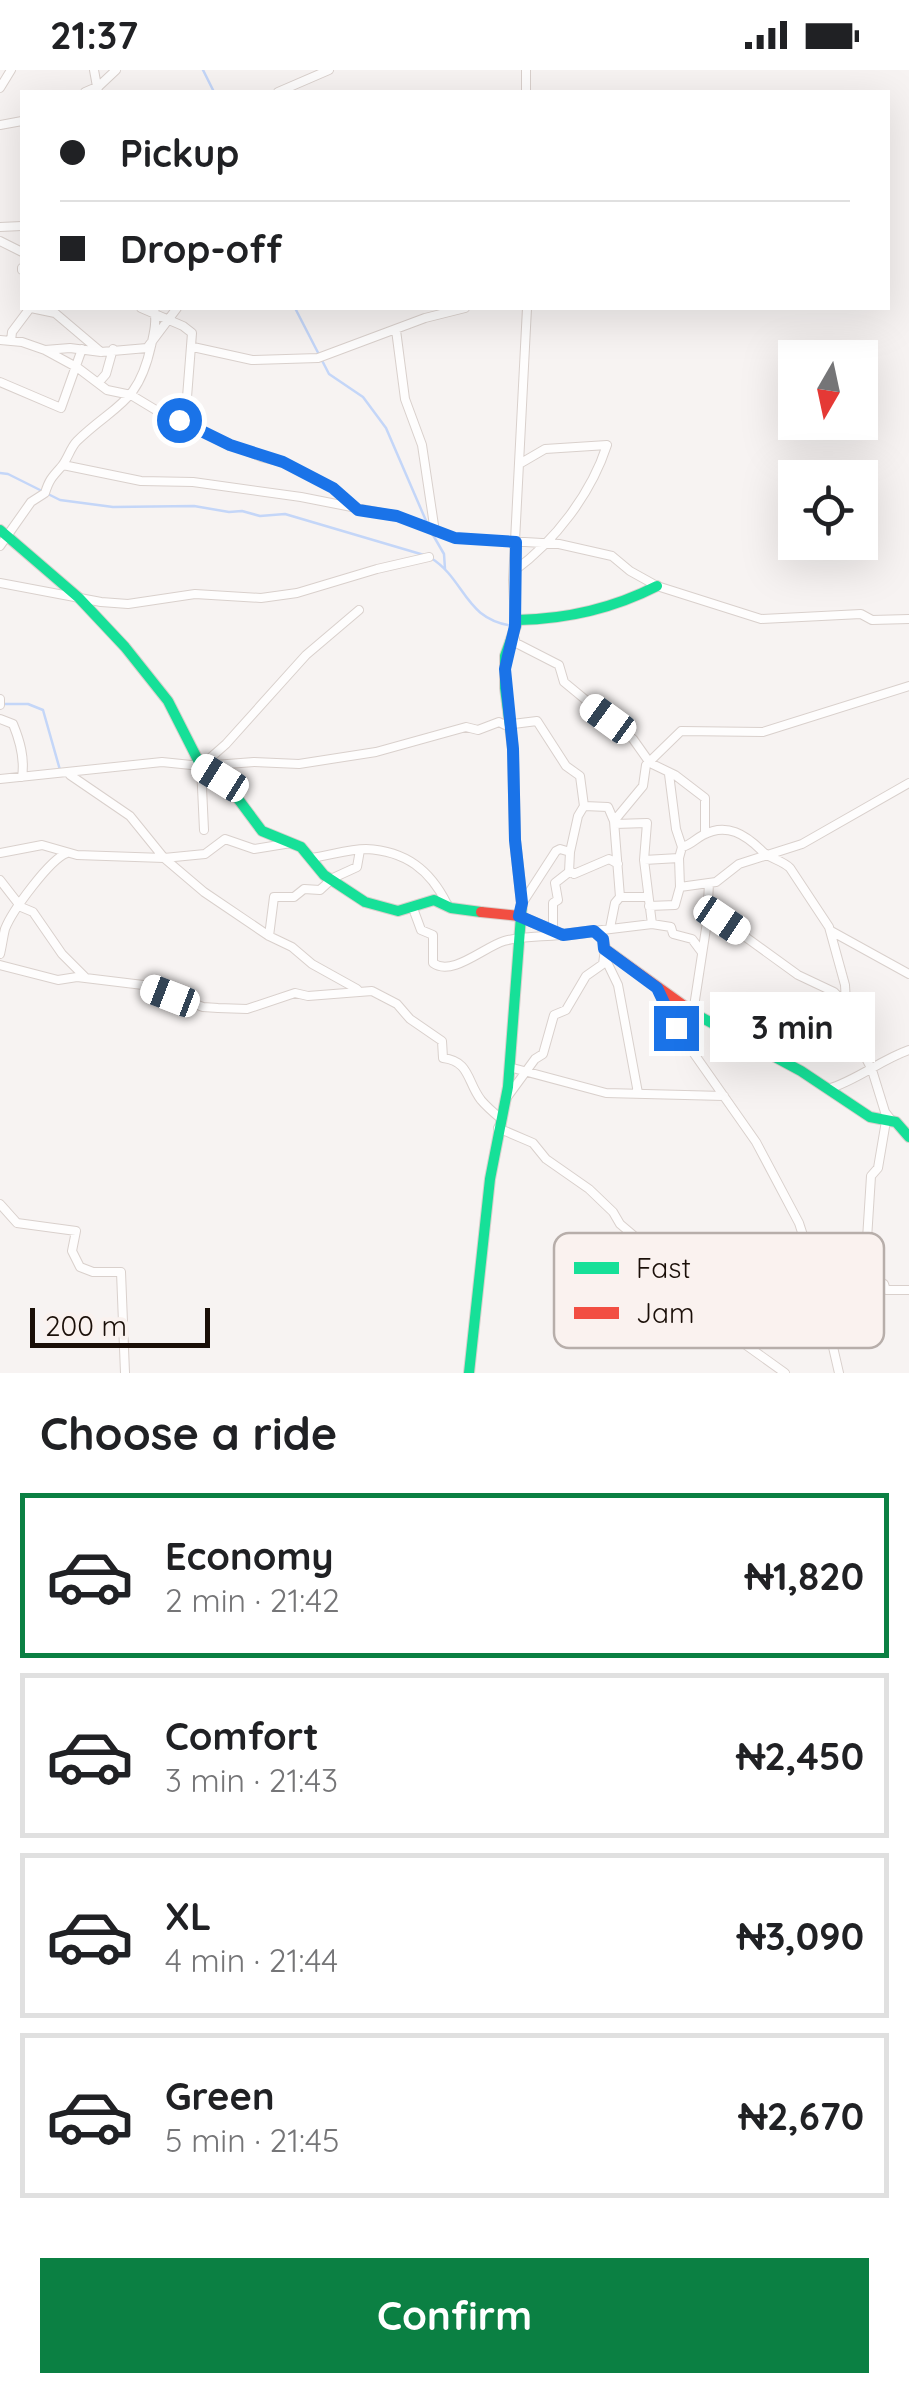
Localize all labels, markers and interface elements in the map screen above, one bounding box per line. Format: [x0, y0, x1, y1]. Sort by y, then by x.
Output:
text: 21:37 [50, 11, 138, 59]
text: Pickup [120, 129, 239, 177]
text: Drop-off [120, 225, 282, 273]
north arrow [778, 340, 878, 440]
map controls [778, 340, 878, 560]
route start [157, 398, 202, 443]
button: locate [778, 460, 878, 560]
car [575, 689, 641, 749]
car [187, 749, 253, 807]
car [689, 891, 755, 949]
car [137, 971, 203, 1021]
callout: 3 min [711, 993, 876, 1063]
route end [654, 1006, 699, 1051]
text: 3 min [751, 1007, 834, 1047]
legend [554, 1233, 884, 1348]
text: Fast [636, 1250, 691, 1285]
text: Jam [636, 1295, 695, 1330]
scale bar [30, 1303, 210, 1348]
text: 200 m [45, 1308, 127, 1343]
text: Choose a ride [40, 1405, 337, 1461]
icon: car [45, 1531, 135, 1621]
text: Economy [165, 1532, 334, 1580]
text: ₦1,820 [745, 1552, 864, 1600]
text: 2 min · 21:42 [165, 1580, 340, 1620]
icon: car [45, 1711, 135, 1801]
text: Comfort [165, 1712, 319, 1760]
text: ₦2,450 [736, 1732, 864, 1780]
text: 3 min · 21:43 [165, 1760, 338, 1800]
icon: car [45, 1891, 135, 1981]
text: XL [165, 1892, 211, 1940]
text: ₦3,090 [737, 1912, 864, 1960]
text: 4 min · 21:44 [165, 1940, 338, 1980]
icon: car [45, 2071, 135, 2161]
text: Green [165, 2072, 275, 2120]
text: ₦2,670 [739, 2092, 864, 2140]
text: 5 min · 21:45 [165, 2120, 340, 2160]
button: Confirm [40, 2258, 869, 2373]

